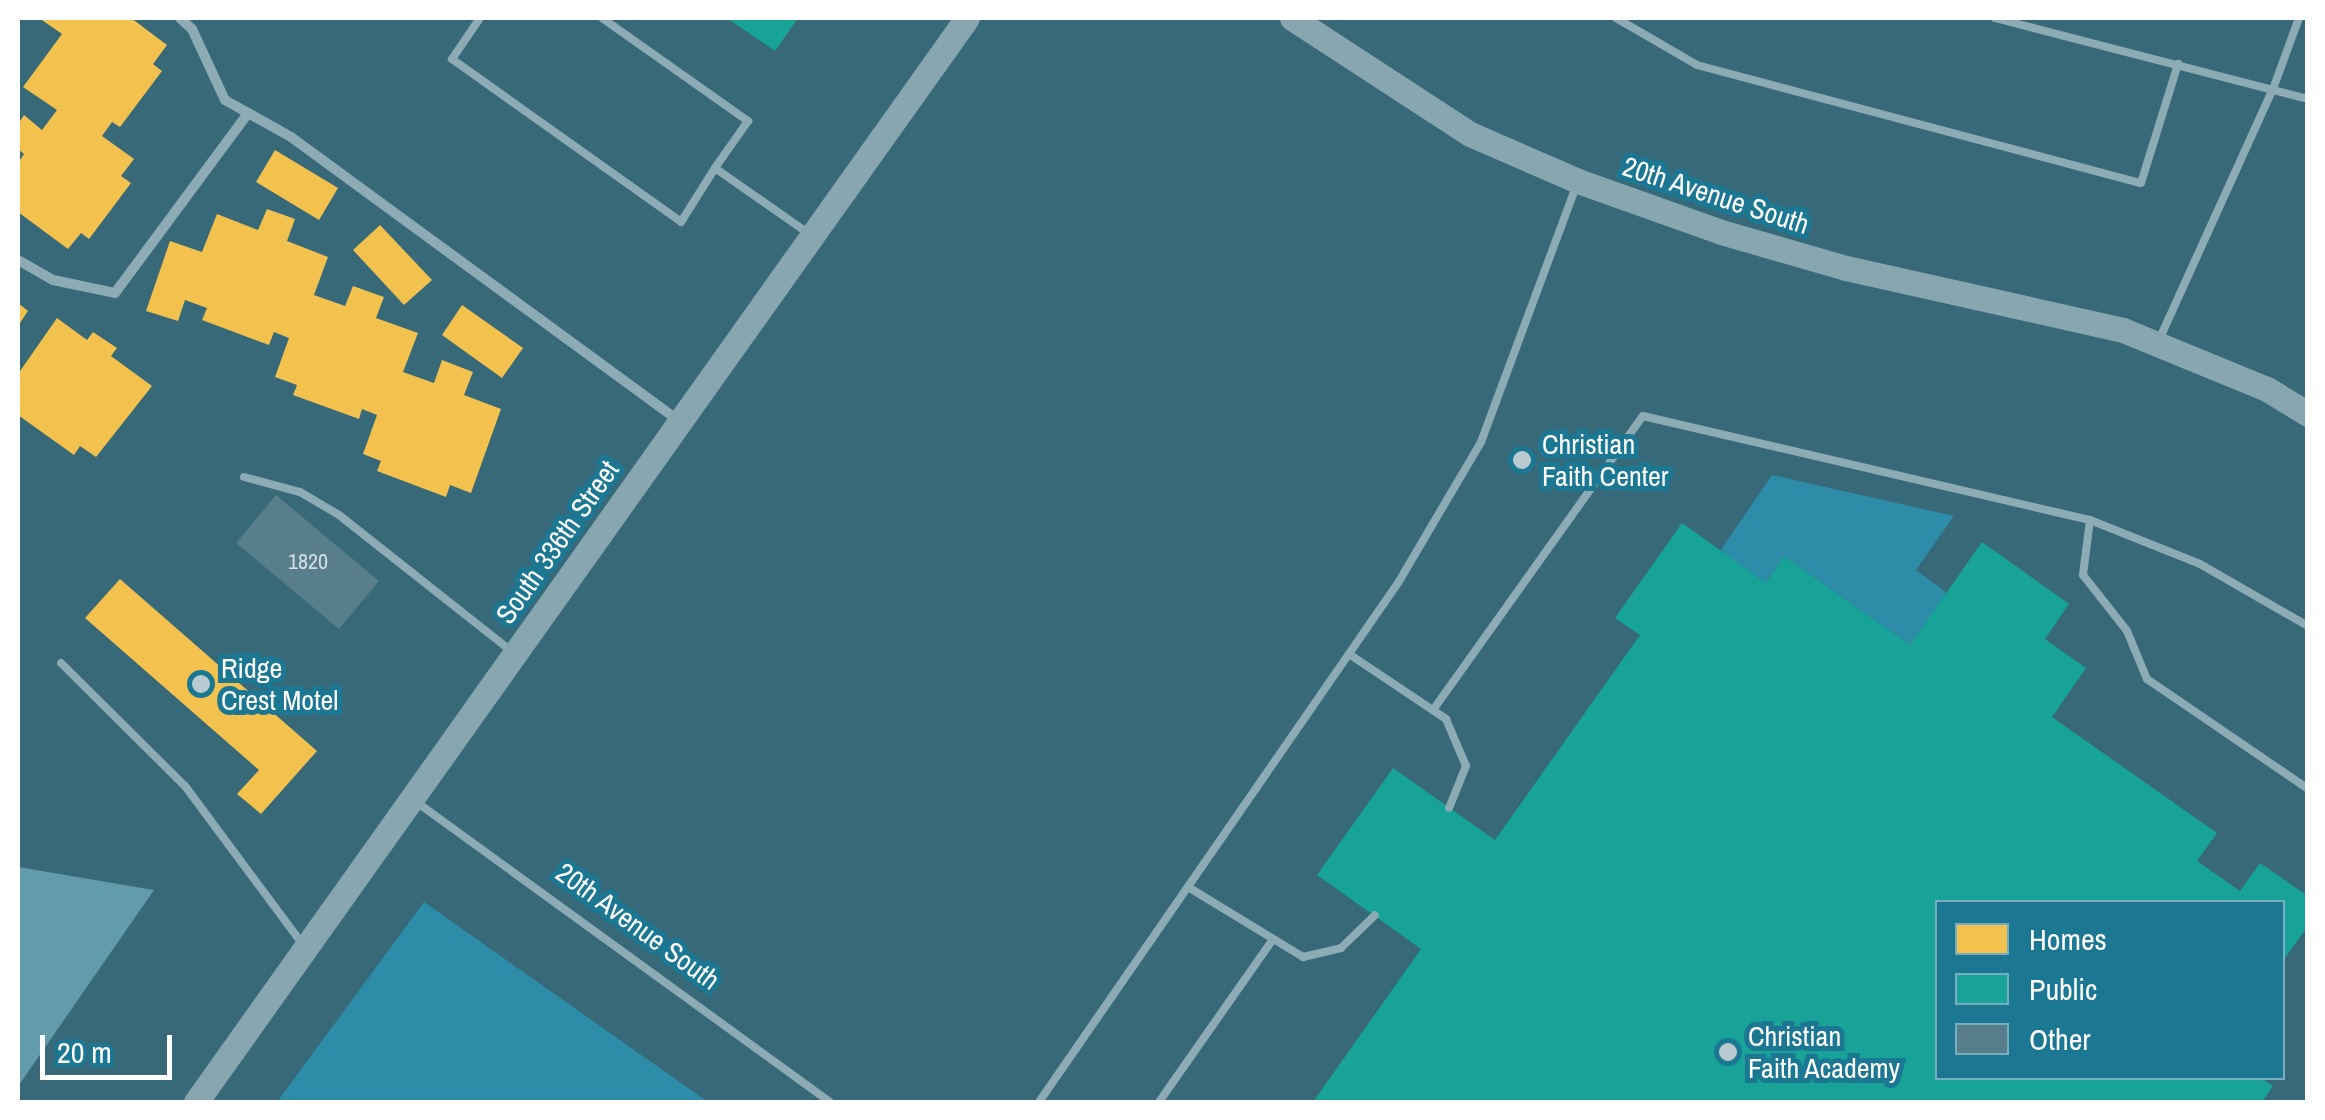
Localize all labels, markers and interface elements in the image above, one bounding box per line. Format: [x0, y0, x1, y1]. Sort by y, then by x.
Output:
street label: 20th Avenue South [1618, 149, 1814, 241]
place label: Christian Faith Center [1542, 427, 1669, 493]
marker: Christian Faith Center [1511, 449, 1533, 471]
street label: South 336th Street [488, 454, 626, 630]
house number: 1820 [288, 549, 328, 575]
place label: Ridge Crest Motel [221, 651, 338, 717]
marker: Ridge Crest Motel [190, 673, 212, 695]
street label: 20th Avenue South [549, 855, 727, 997]
legend [1935, 900, 2285, 1080]
text: Homes [2029, 919, 2107, 959]
text: Public [2029, 969, 2097, 1009]
scale bar [45, 1015, 178, 1077]
place label: Christian Faith Academy [1748, 1019, 1901, 1085]
text: Other [2029, 1019, 2091, 1059]
text: 20 m [57, 1032, 112, 1072]
marker: Christian Faith Academy [1717, 1041, 1739, 1063]

